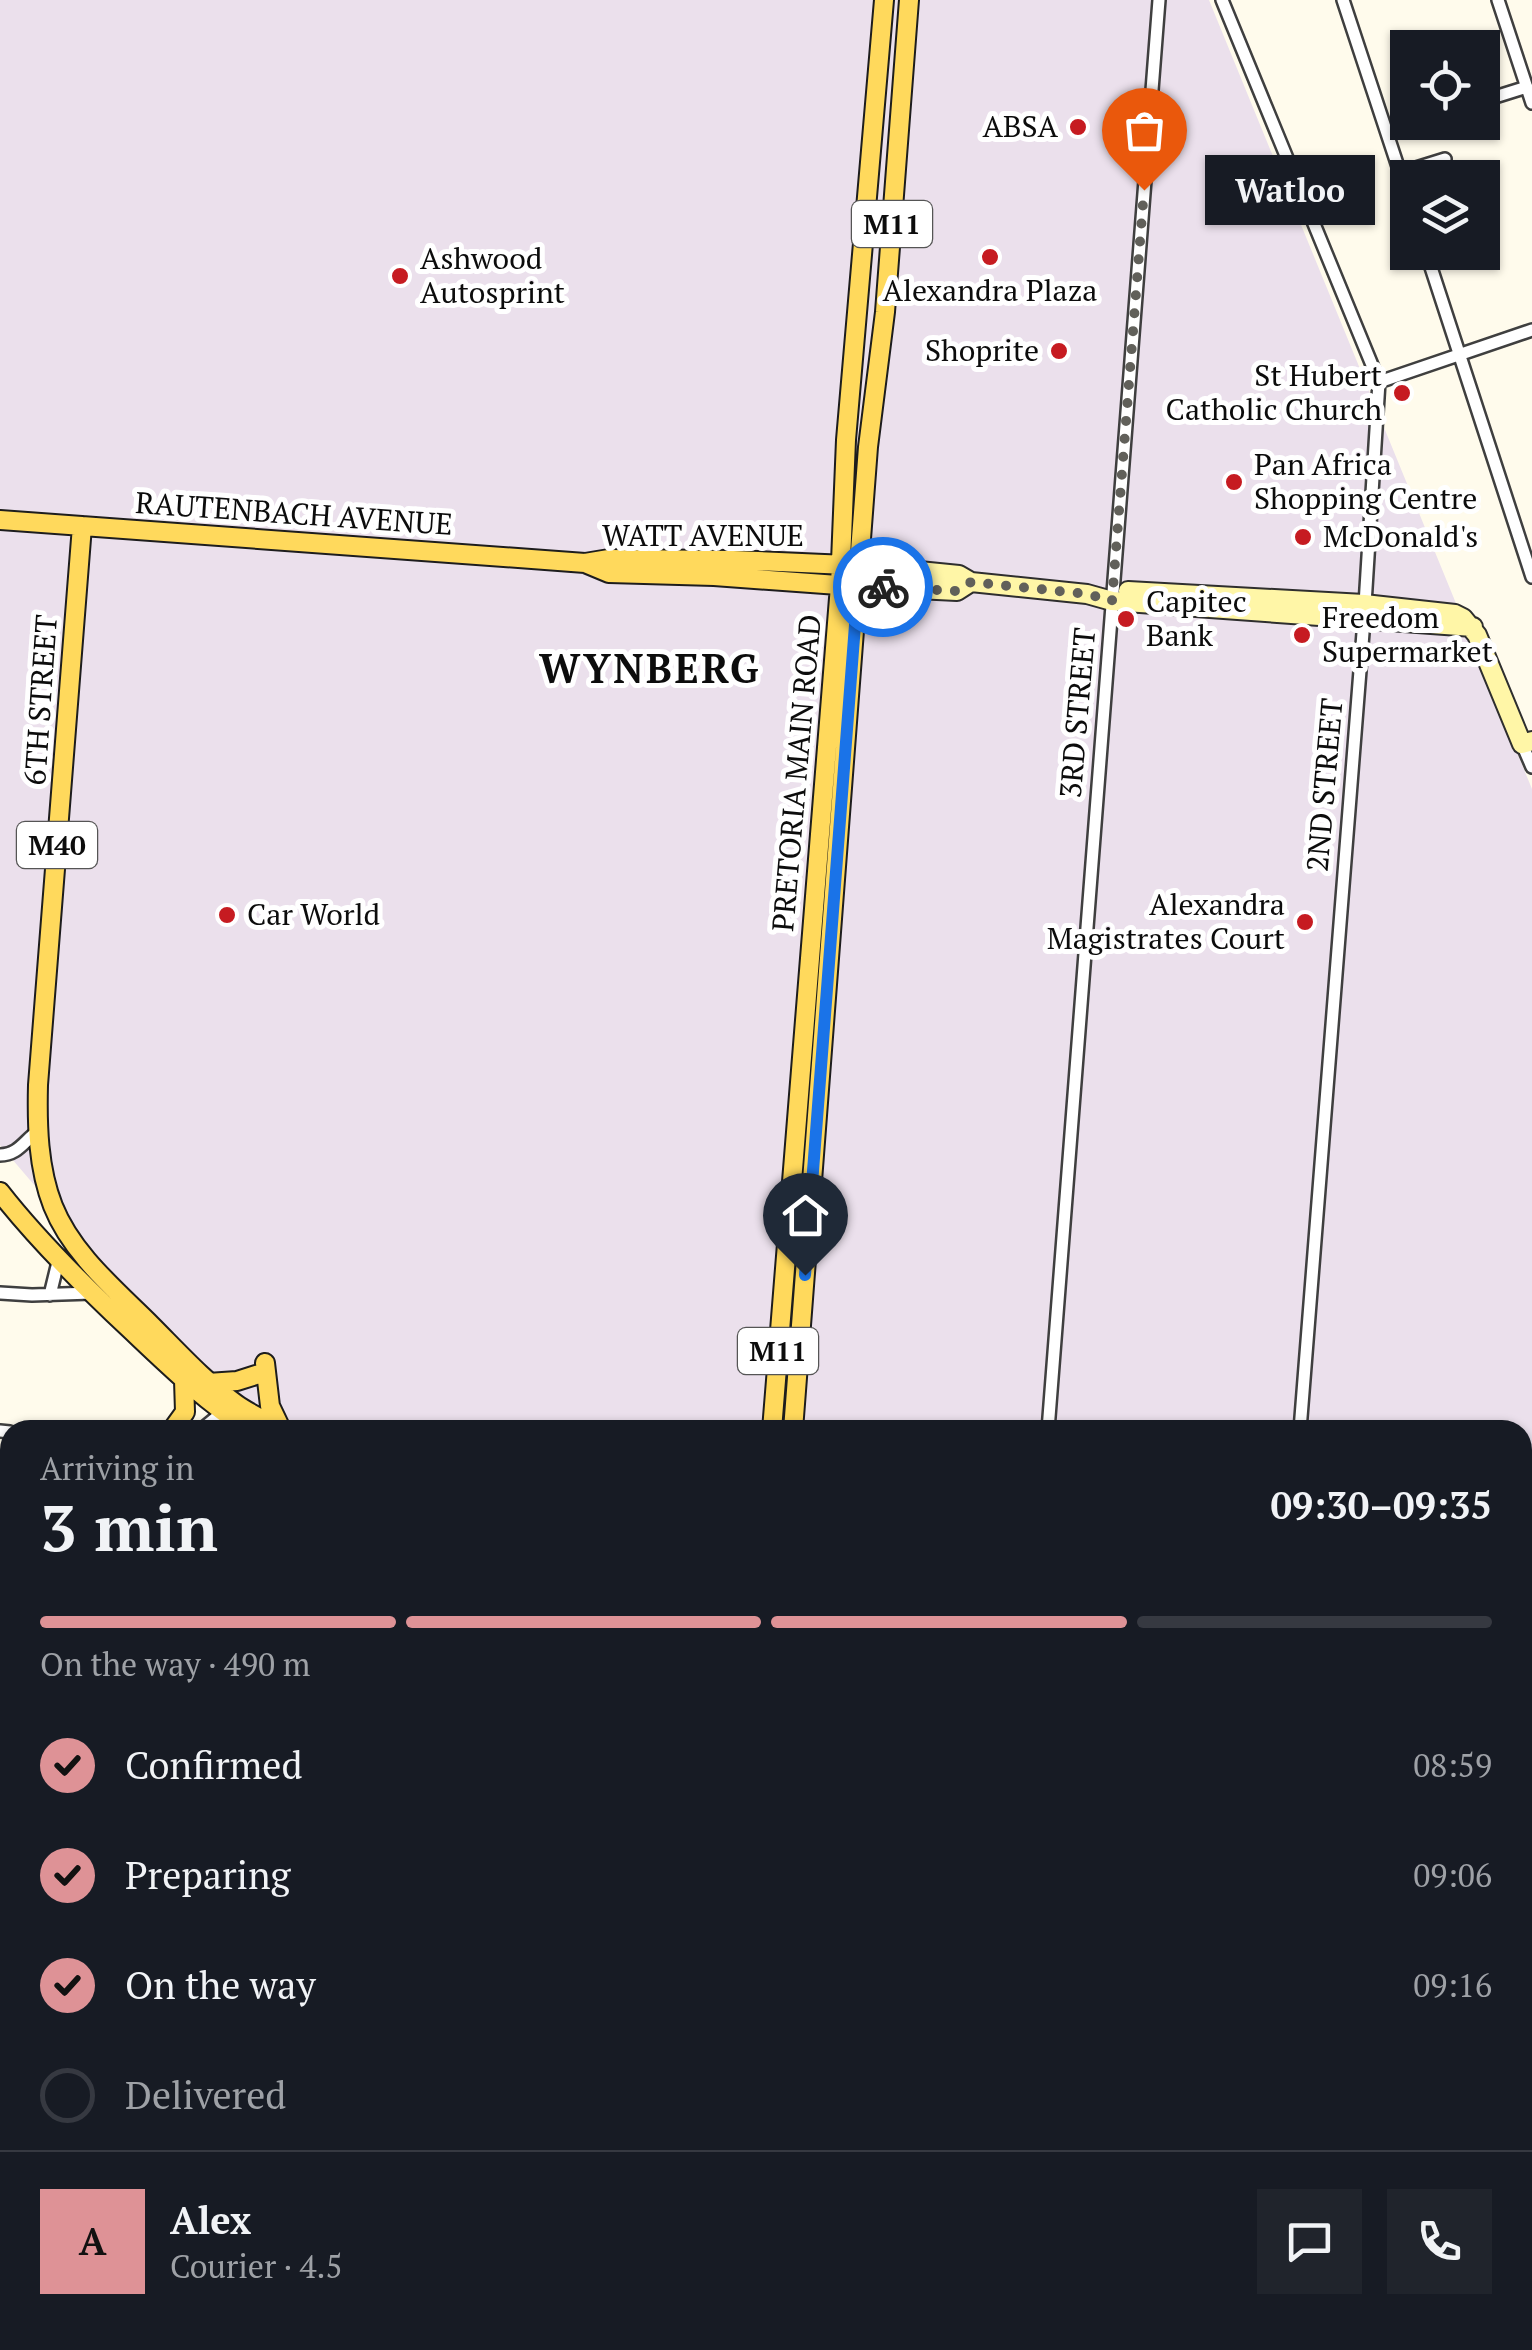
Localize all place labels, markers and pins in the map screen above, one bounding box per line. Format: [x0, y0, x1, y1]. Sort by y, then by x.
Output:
pin [1102, 88, 1187, 191]
place label: ABSA [982, 106, 1059, 146]
marker: ABSA [1067, 116, 1089, 138]
callout: Watloo [1204, 155, 1374, 225]
place label: Ashwood Autosprint [420, 238, 565, 312]
marker: Alexandra Plaza [979, 246, 1001, 268]
marker: Ashwood Autosprint [389, 265, 411, 287]
place label: Alexandra Plaza [882, 270, 1098, 310]
place label: Shoprite [925, 330, 1039, 370]
marker: Shoprite [1048, 340, 1070, 362]
place label: St Hubert Catholic Church [1166, 355, 1382, 429]
marker: St Hubert Catholic Church [1391, 382, 1413, 404]
place label: Pan Africa Shopping Centre [1254, 444, 1477, 518]
marker: Pan Africa Shopping Centre [1223, 471, 1245, 493]
place label: McDonald's [1323, 516, 1478, 556]
marker: McDonald's [1292, 526, 1314, 548]
place label: Capitec Bank [1146, 581, 1247, 655]
place label: Freedom Supermarket [1322, 597, 1493, 671]
marker: Capitec Bank [1115, 608, 1137, 630]
marker: Freedom Supermarket [1291, 624, 1313, 646]
place label: Alexandra Magistrates Court [1047, 884, 1285, 958]
place label: Car World [247, 894, 380, 934]
marker: Car World [216, 904, 238, 926]
marker: Alexandra Magistrates Court [1294, 911, 1316, 933]
pin [763, 1173, 848, 1276]

